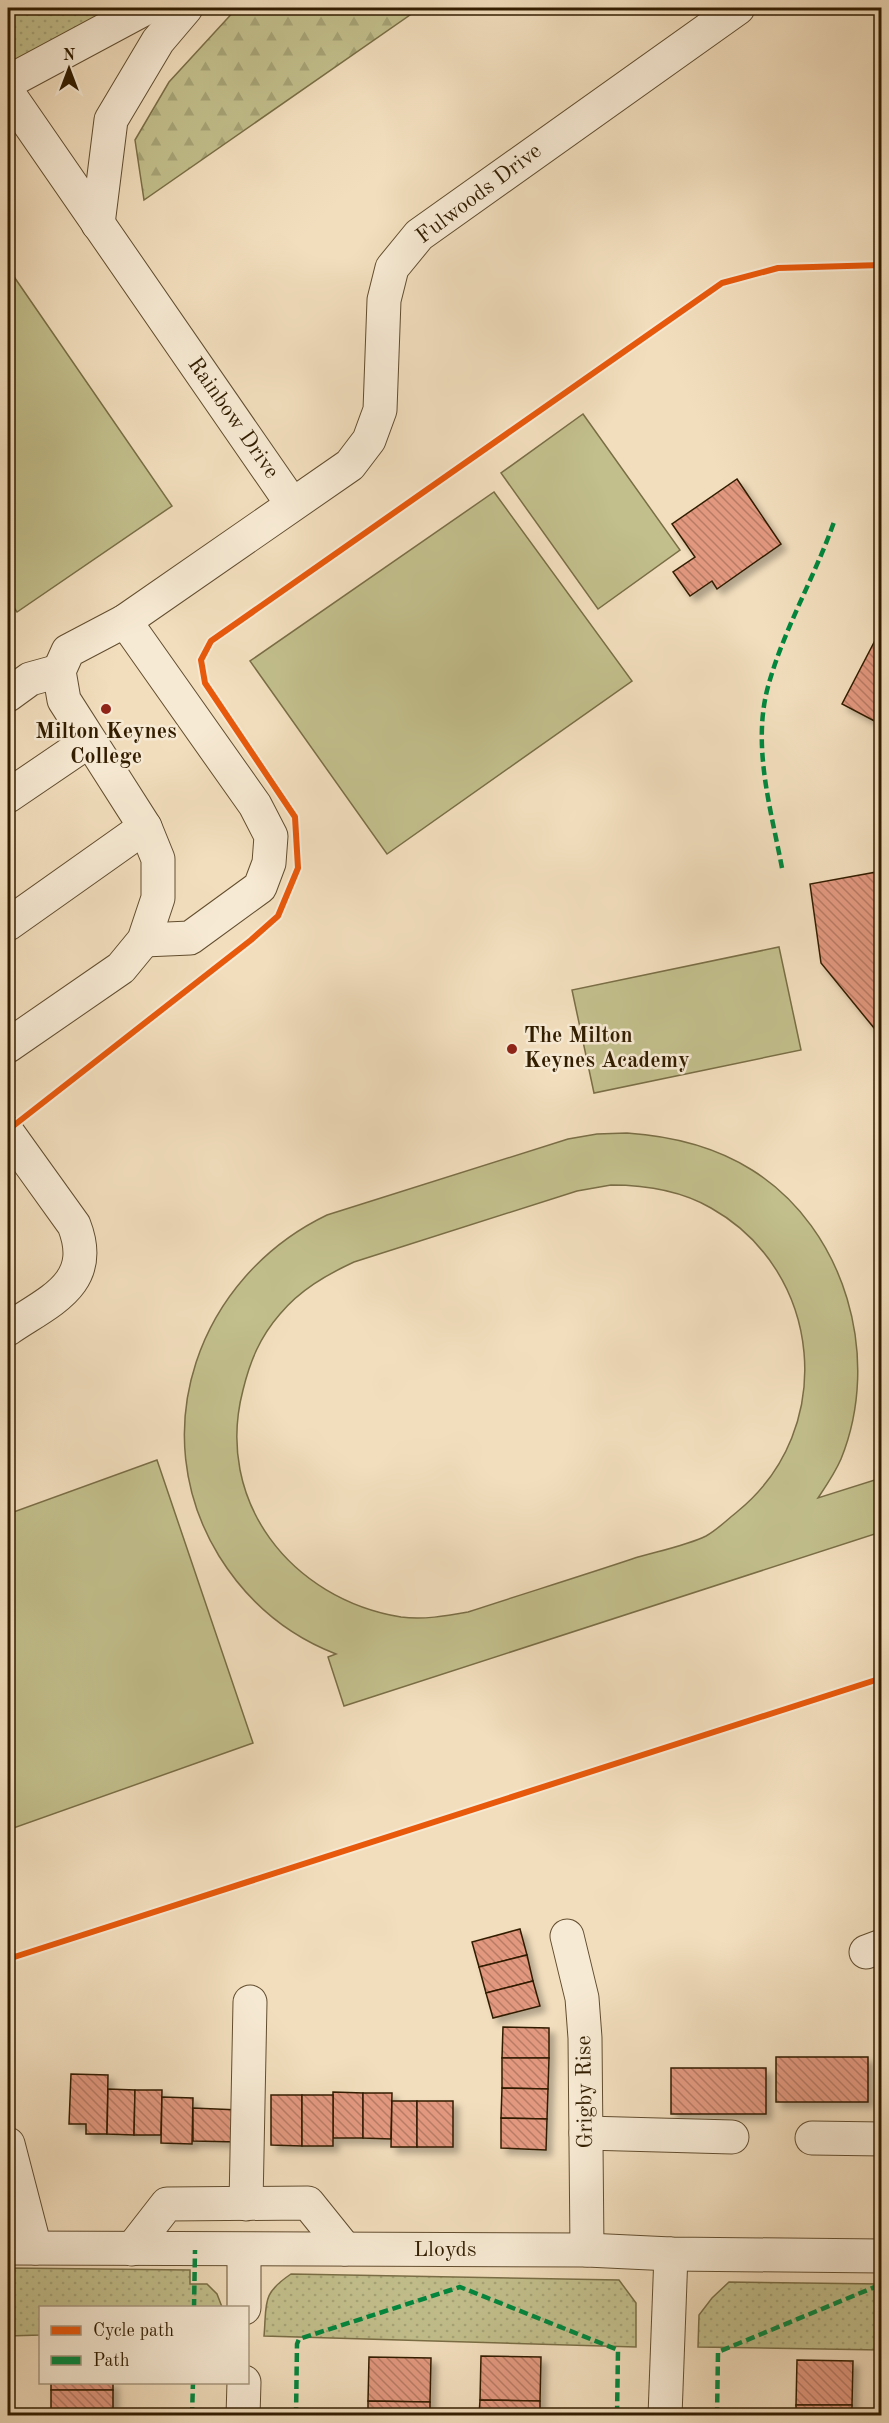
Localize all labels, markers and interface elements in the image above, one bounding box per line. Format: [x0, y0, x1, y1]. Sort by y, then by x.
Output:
north arrow [39, 39, 99, 99]
text: N [63, 48, 76, 64]
street label: Fulwoods Drive [412, 140, 546, 248]
street label: Rainbow Drive [183, 353, 283, 483]
marker: Milton Keynes College [99, 702, 113, 716]
place label: Milton Keynes College [35, 721, 177, 768]
place label: The Milton Keynes Academy [524, 1025, 690, 1072]
marker: The Milton Keynes Academy [505, 1042, 519, 1056]
street label: Grigby Rise [573, 2035, 597, 2149]
street label: Lloyds [413, 2239, 477, 2261]
legend [39, 2306, 249, 2384]
text: Cycle path [93, 2322, 174, 2340]
text: Path [93, 2352, 130, 2370]

